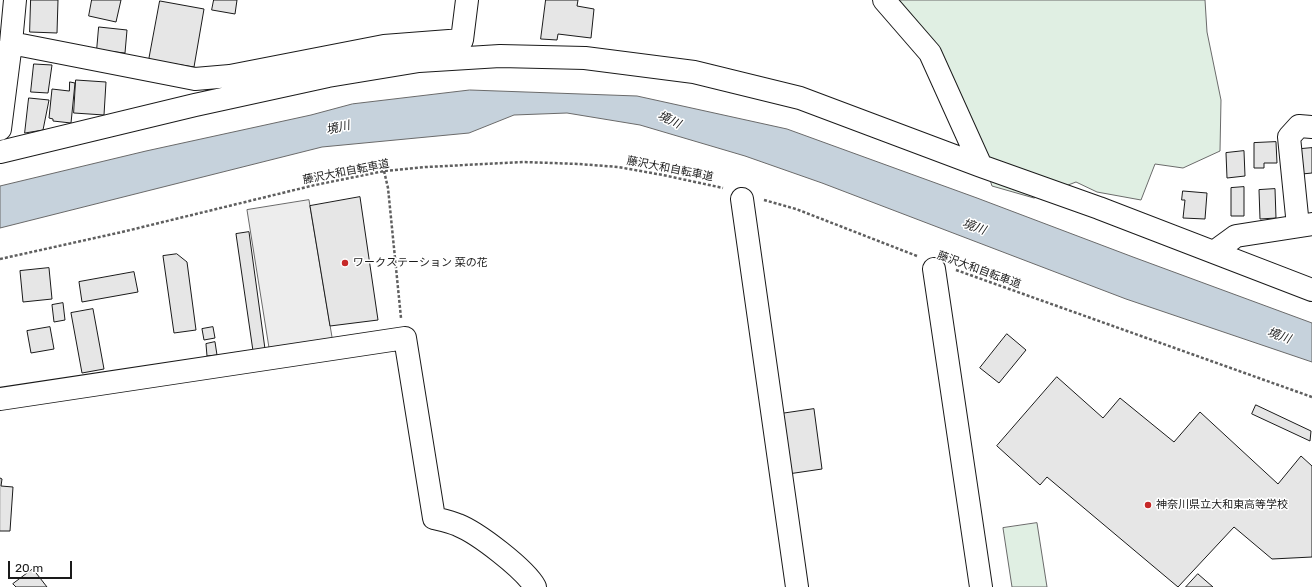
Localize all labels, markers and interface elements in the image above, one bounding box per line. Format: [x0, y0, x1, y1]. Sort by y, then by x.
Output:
water label: 境川 [655, 108, 683, 132]
water label: 境川 [325, 118, 351, 138]
street label: 藤沢大和自転車道 [626, 154, 714, 184]
street label: 藤沢大和自転車道 [302, 157, 390, 187]
water label: 境川 [960, 216, 988, 238]
street label: 藤沢大和自転車道 [935, 249, 1023, 291]
place label: ワークステーション 菜の花 [353, 256, 488, 270]
marker: ワークステーション 菜の花 [340, 258, 350, 268]
water label: 境川 [1265, 325, 1293, 347]
place label: 神奈川県立大和東高等学校 [1156, 498, 1288, 512]
marker: 神奈川県立大和東高等学校 [1143, 500, 1153, 510]
scale bar [10, 553, 74, 579]
text: 20 m [15, 561, 43, 575]

